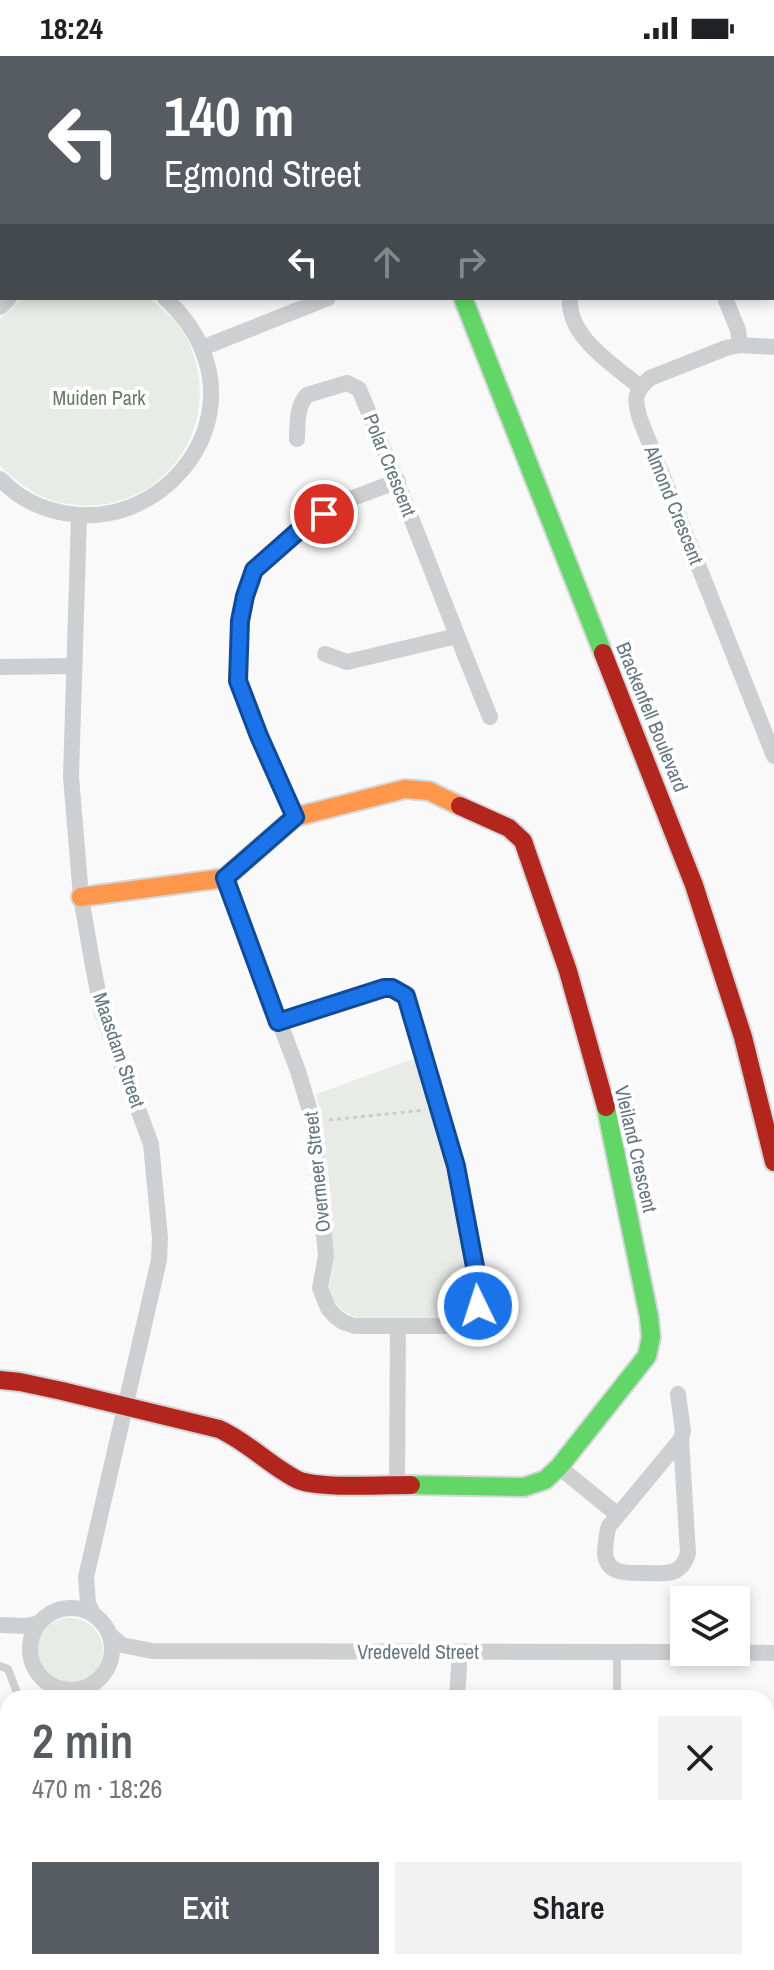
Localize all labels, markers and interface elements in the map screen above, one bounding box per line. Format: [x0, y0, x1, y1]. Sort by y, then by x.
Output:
text: 18:24 [40, 8, 103, 48]
text: 140 m [164, 78, 294, 153]
icon: left [32, 88, 136, 192]
text: Egmond Street [164, 150, 361, 198]
icon: left [281, 240, 325, 284]
icon: ahead [365, 240, 409, 284]
icon: right [449, 240, 493, 284]
park label: Muiden Park [53, 384, 146, 411]
street label: Polar Crescent [358, 409, 423, 521]
street label: Almond Crescent [638, 441, 711, 569]
pin [290, 480, 358, 548]
icon: arrive [302, 492, 346, 536]
street label: Brackenfell Boulevard [610, 638, 695, 796]
street label: Maasdam Street [87, 989, 152, 1112]
street label: Vleiland Crescent [609, 1083, 664, 1215]
street label: Overmeer Street [297, 1110, 336, 1234]
position arrow [436, 1264, 520, 1348]
map controls [670, 1586, 750, 1666]
button: layers [670, 1586, 750, 1666]
street label: Vredeveld Street [357, 1638, 479, 1665]
text: 2 min [32, 1708, 133, 1773]
button: close [658, 1716, 742, 1800]
text: 470 m · 18:26 [32, 1771, 162, 1806]
button: Exit [32, 1862, 379, 1954]
button: Share [395, 1862, 742, 1954]

